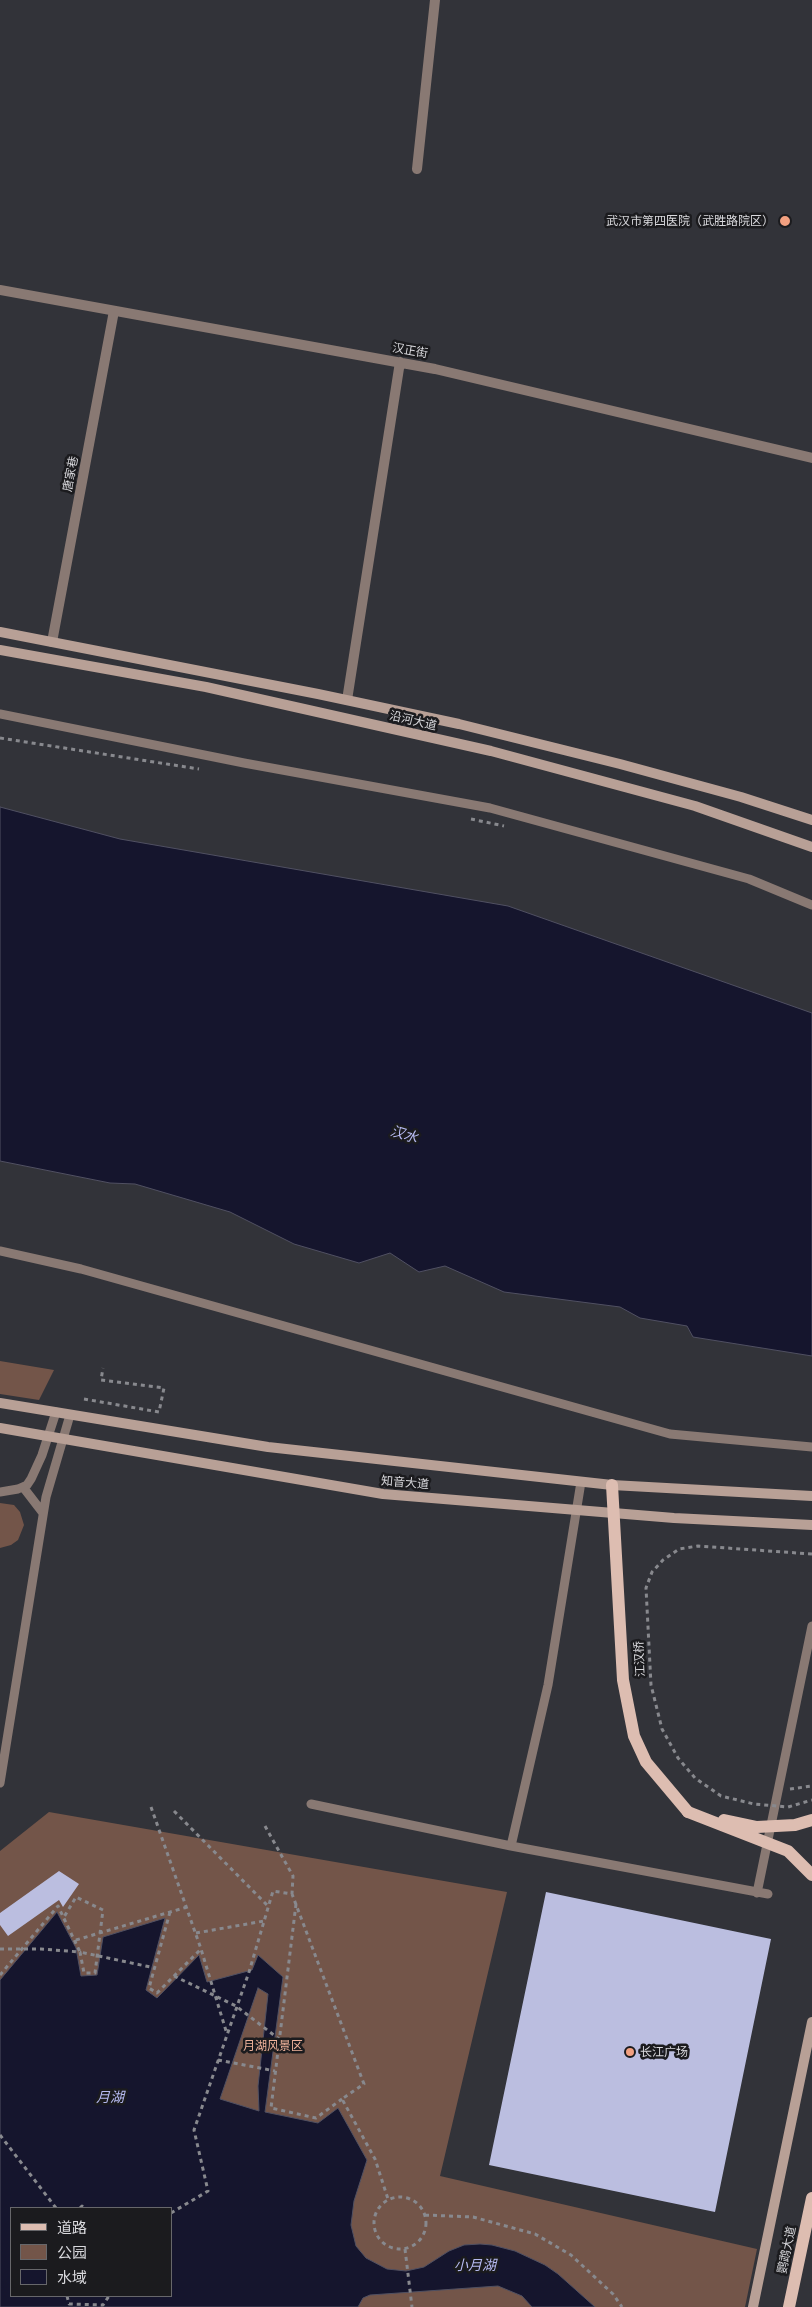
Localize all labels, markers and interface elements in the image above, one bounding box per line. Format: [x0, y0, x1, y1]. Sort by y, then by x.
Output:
place label: 武汉市第四医院（武胜路院区） [606, 214, 774, 228]
marker: 武汉市第四医院（武胜路院区） [778, 214, 792, 228]
street label: 汉正街 [391, 341, 429, 361]
street label: 唐家巷 [60, 455, 82, 493]
street label: 沿河大道 [388, 709, 438, 733]
water label: 汉水 [388, 1123, 420, 1147]
street label: 知音大道 [380, 1474, 430, 1492]
street label: 江汉桥 [632, 1641, 648, 1677]
park label: 月湖风景区 [243, 2039, 303, 2053]
place label: 长江广场 [640, 2045, 688, 2059]
marker: 长江广场 [624, 2046, 636, 2058]
water label: 月湖 [96, 2090, 124, 2106]
legend [10, 2207, 172, 2297]
text: 道路 [57, 2219, 87, 2237]
street label: 鹦鹉大道 [775, 2225, 799, 2275]
text: 公园 [57, 2244, 87, 2262]
water label: 小月湖 [454, 2258, 496, 2274]
text: 水域 [57, 2269, 87, 2287]

